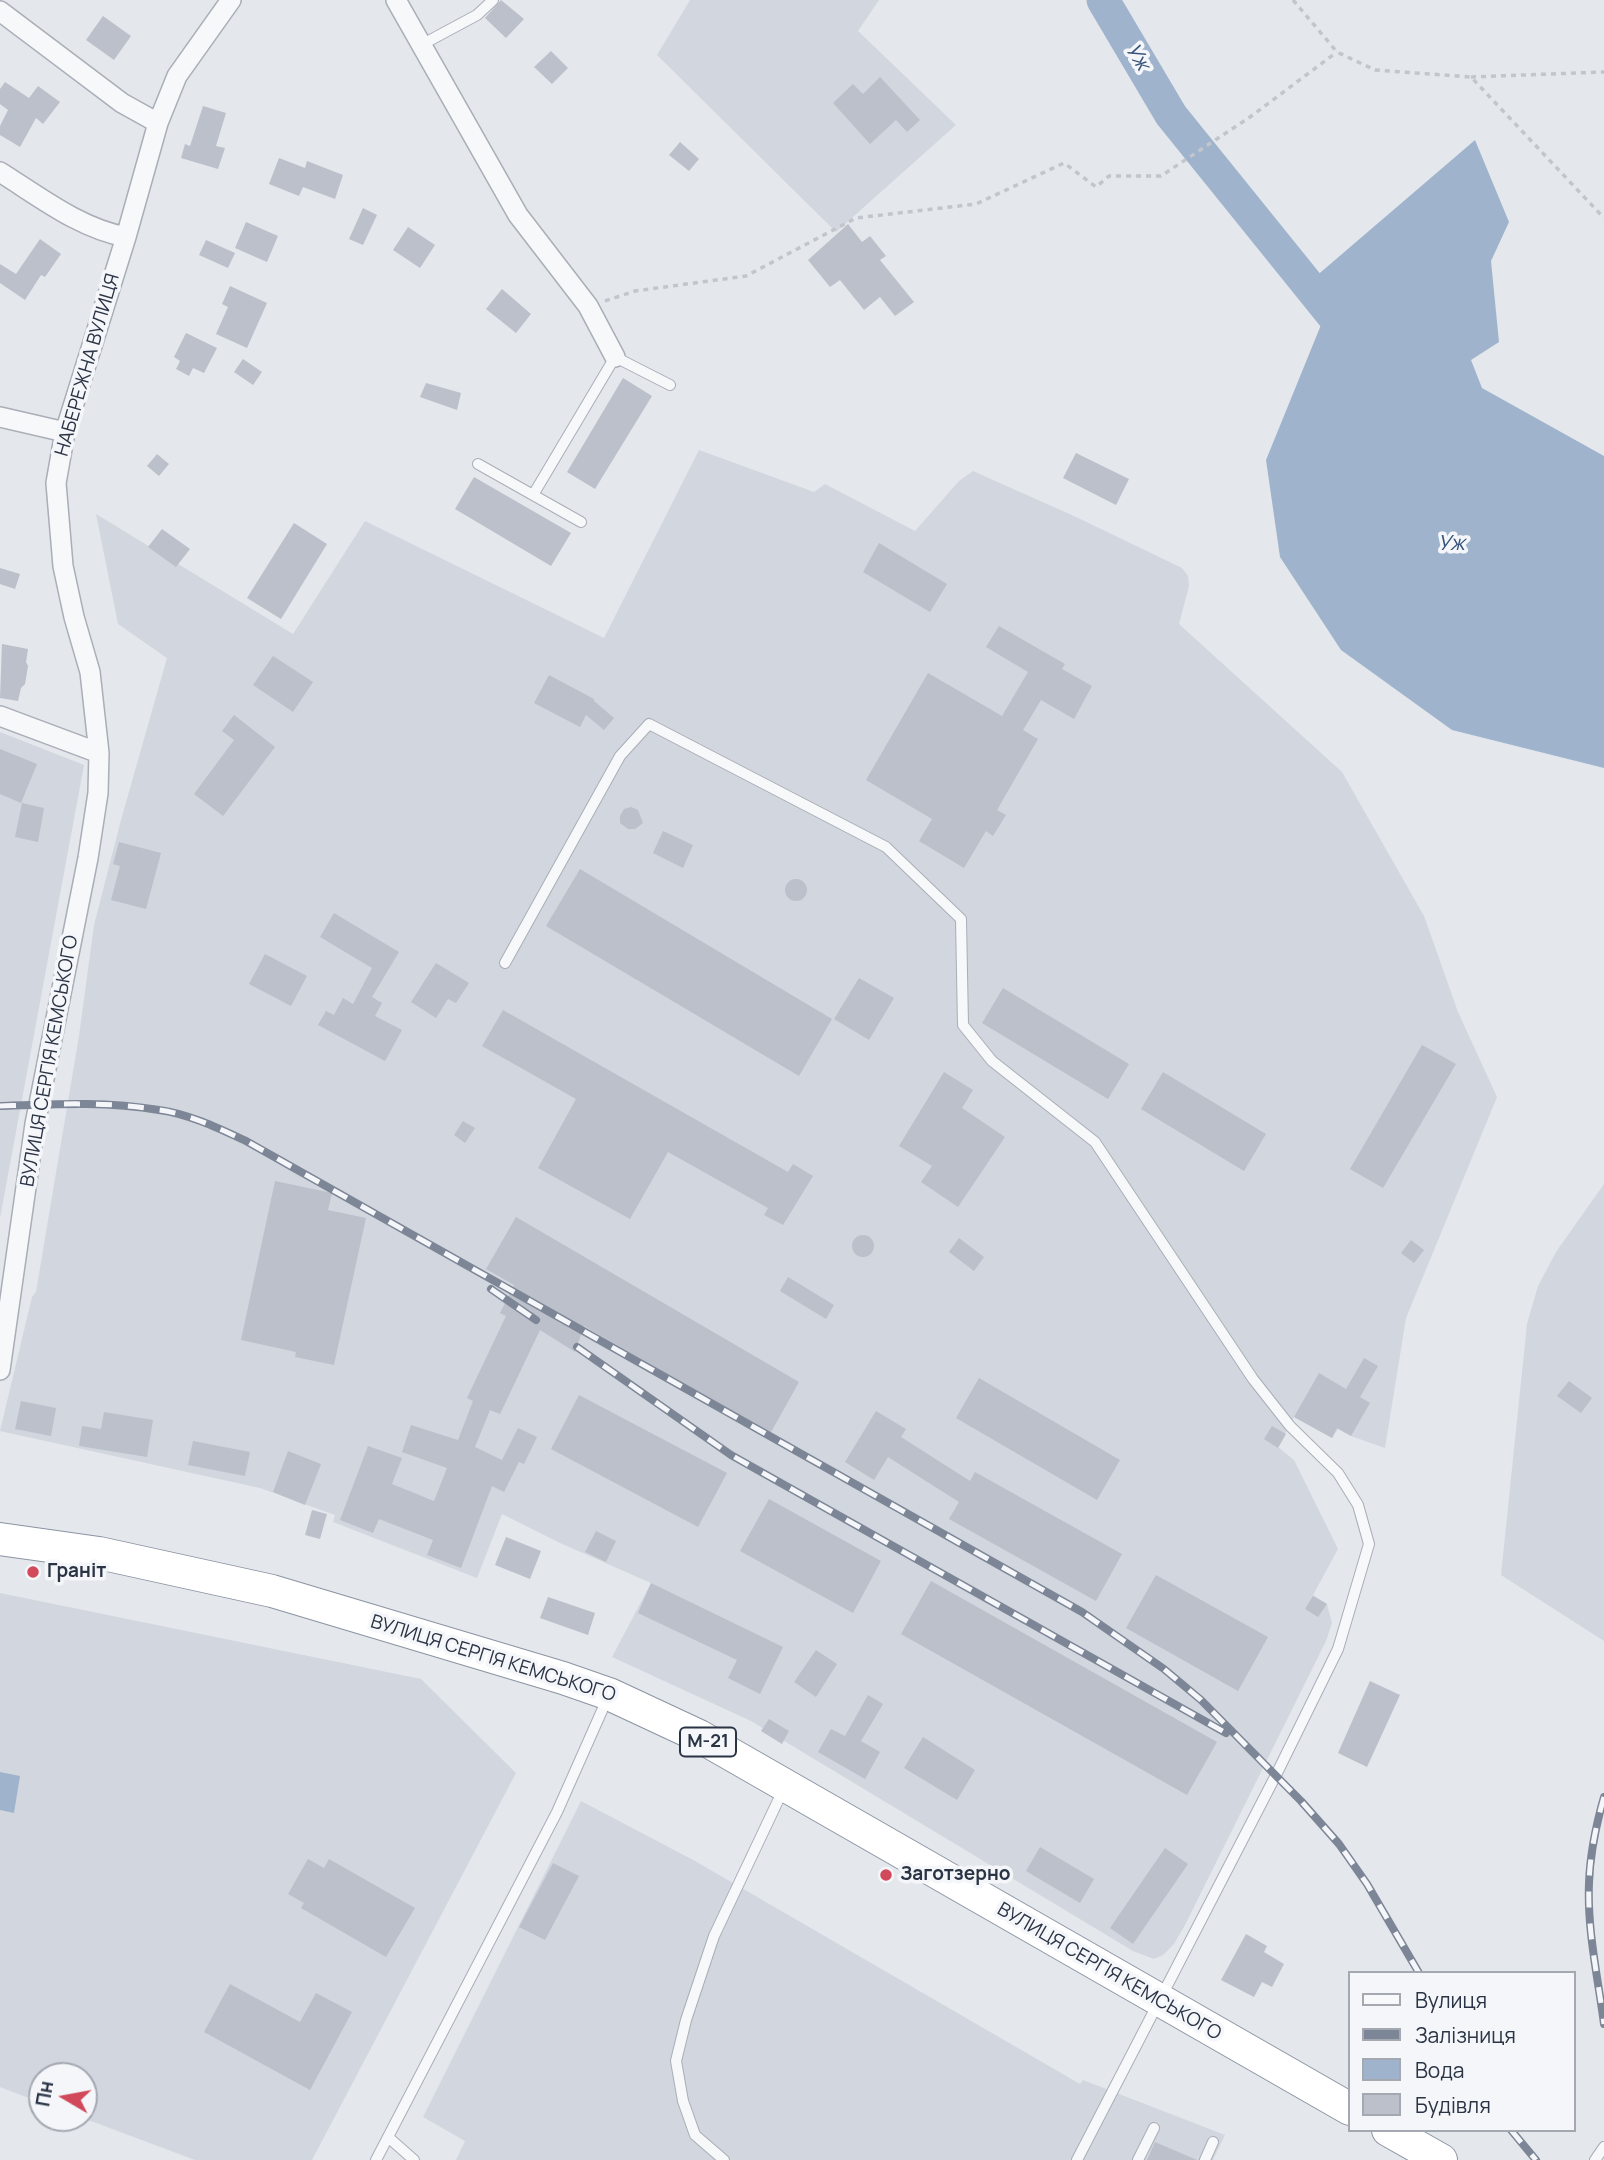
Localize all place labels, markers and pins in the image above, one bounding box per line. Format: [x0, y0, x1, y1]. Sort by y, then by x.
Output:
place label: Граніт [47, 1561, 106, 1583]
marker: Граніт [25, 1564, 41, 1580]
place label: Заготзерно [900, 1864, 1010, 1886]
marker: Заготзерно [878, 1867, 894, 1883]

